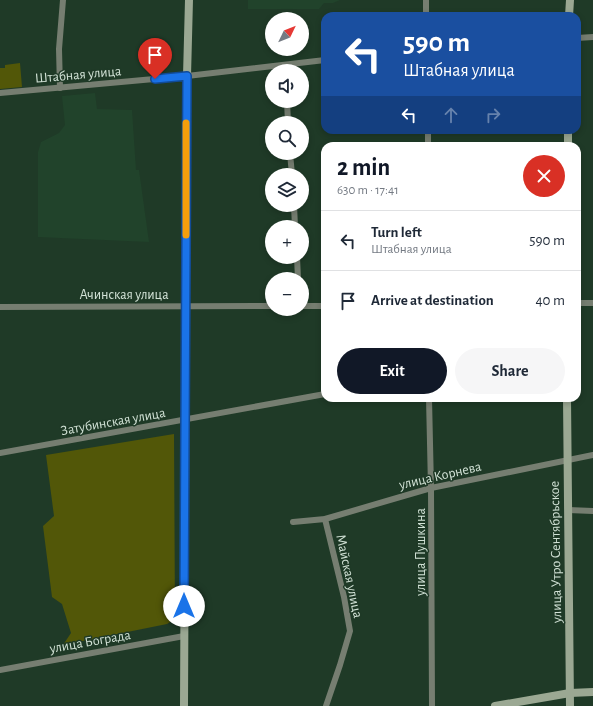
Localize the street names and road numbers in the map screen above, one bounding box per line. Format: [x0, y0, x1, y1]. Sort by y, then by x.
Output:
street label: Штабная улица [34, 64, 123, 86]
street label: Ачинская улица [79, 288, 169, 302]
street label: Затубинская улица [60, 406, 167, 438]
street label: улица Корнева [397, 460, 483, 492]
street label: улица Утро Сентябрьское [548, 481, 564, 624]
street label: улица Пушкина [414, 507, 428, 597]
street label: Майская улица [333, 533, 365, 620]
street label: улица Бограда [48, 628, 132, 656]

